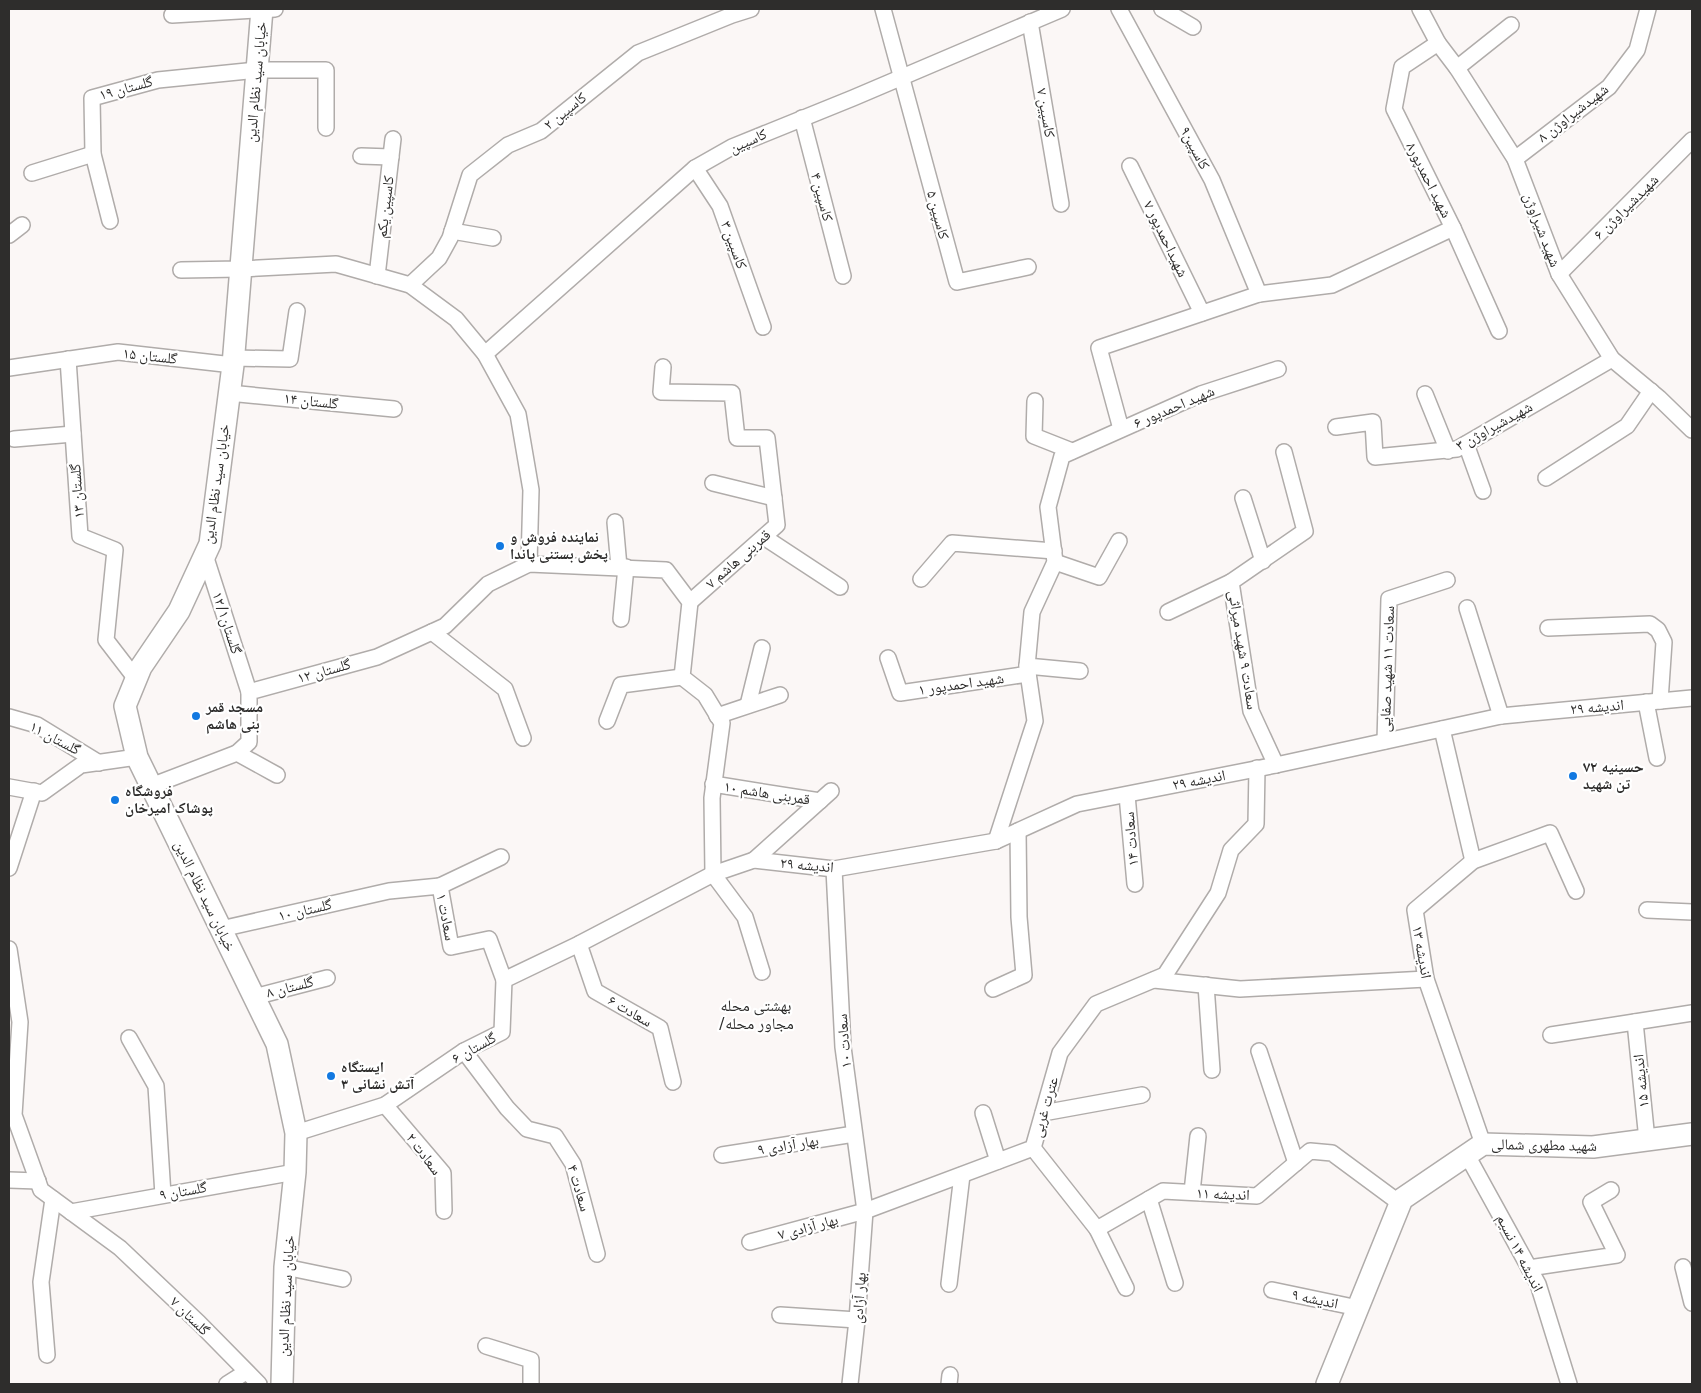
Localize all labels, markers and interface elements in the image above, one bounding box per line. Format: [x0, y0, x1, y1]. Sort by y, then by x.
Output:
street label: خیابان سید نظام الدین [242, 20, 271, 143]
street label: گلستان ۱۹ [97, 72, 155, 105]
street label: شهیدشیراوژن ۸ [1534, 80, 1613, 147]
street label: کاسپین ۷ [1032, 87, 1059, 139]
street label: کاسپین ۲ [540, 88, 591, 134]
street label: کاسپین۹ [1175, 123, 1214, 173]
street label: کاسپین [726, 125, 770, 158]
street label: شهید احمدپور۸ [1402, 139, 1456, 221]
street label: کاسپین ۴ [806, 171, 837, 224]
street label: شهیدشیراوژن ۶ [1590, 171, 1663, 244]
street label: کاسپین یکم [372, 175, 399, 239]
street label: کاسپین ۵ [922, 189, 953, 242]
street label: شهید شیراوژن [1519, 190, 1564, 270]
street label: شهیداحمدپور ۷ [1140, 198, 1192, 280]
street label: کاسپین ۳ [716, 219, 751, 272]
street label: گلستان ۱۵ [122, 344, 179, 369]
street label: شهید احمدپور ۶ [1131, 382, 1217, 432]
street label: گلستان ۱۴ [283, 389, 340, 414]
street label: شهیدشیراوژن ۳ [1452, 397, 1536, 455]
street label: خیابان سید نظام الدین [199, 422, 234, 545]
street label: گلستان ۱۳ [66, 463, 89, 519]
street label: قمربنی هاشم ۷ [702, 526, 775, 593]
place label: نماینده فروش و پخش بستنی پاندا [510, 528, 608, 563]
marker: نماینده فروش و پخش بستنی پاندا [494, 540, 506, 552]
street label: سعادت ۹ شهید میراثی [1224, 589, 1261, 711]
street label: گلستان۱۲/۱ [208, 590, 246, 657]
street label: سعادت ۱۱ شهید صفایی [1376, 605, 1399, 733]
street label: گلستان ۱۲ [295, 655, 353, 688]
street label: شهید احمدپور ۱ [917, 669, 1005, 699]
street label: اندیشه ۲۹ [1569, 696, 1625, 718]
place label: مسجد قمر بنی هاشم [205, 698, 263, 734]
marker: مسجد قمر بنی هاشم [190, 710, 202, 722]
street label: گلستان ۱۱ [26, 717, 84, 760]
place label: حسینیه ۷۲ تن شهید [1583, 758, 1644, 793]
street label: اندیشه ۲۹ [1171, 766, 1227, 794]
marker: حسینیه ۷۲ تن شهید [1567, 770, 1579, 782]
street label: قمربنی هاشم ۱۰ [722, 777, 811, 810]
place label: فروشگاه پوشاک امیرخان [125, 782, 213, 817]
marker: فروشگاه پوشاک امیرخان [109, 794, 121, 806]
street label: سعادت ۱۴ [1120, 811, 1142, 867]
street label: خیابان سید نظام الدین [169, 838, 240, 955]
street label: اندیشه ۲۹ [779, 854, 835, 876]
street label: سعادت ۱ [433, 892, 459, 942]
street label: گلستان ۱۰ [276, 895, 334, 926]
street label: اندیشه ۱۳ [1408, 924, 1436, 980]
street label: گلستان ۸ [264, 972, 316, 1003]
street label: سعادت ۶ [605, 991, 655, 1031]
district label: بهشتی محله /مجاور محله [718, 996, 794, 1033]
street label: سعادت ۱۰ [833, 1013, 855, 1069]
street label: گلستان ۶ [449, 1028, 500, 1068]
street label: اندیشه ۱۵ [1629, 1053, 1653, 1109]
place label: ایستگاه آتش نشانی ۳ [341, 1058, 415, 1093]
marker: ایستگاه آتش نشانی ۳ [325, 1070, 337, 1082]
street label: عترت غربی [1028, 1074, 1063, 1140]
street label: سعادت ۲ [402, 1129, 446, 1179]
street label: بهار آزادی ۹ [756, 1131, 820, 1160]
street label: شهید مطهری شمالی [1491, 1135, 1597, 1156]
street label: سعادت ۴ [563, 1162, 595, 1214]
street label: گلستان ۹ [158, 1178, 209, 1205]
street label: اندیشه ۱۱ [1196, 1184, 1250, 1204]
street label: بهار آزادی ۷ [776, 1210, 840, 1245]
street label: اندیشه ۱۴ نسیم [1492, 1211, 1547, 1295]
street label: خیابان سید نظام الدین [274, 1235, 299, 1357]
street label: بهار آزادی [848, 1272, 871, 1324]
street label: اندیشه ۹ [1290, 1285, 1340, 1313]
street label: گلستان ۷ [166, 1293, 214, 1340]

